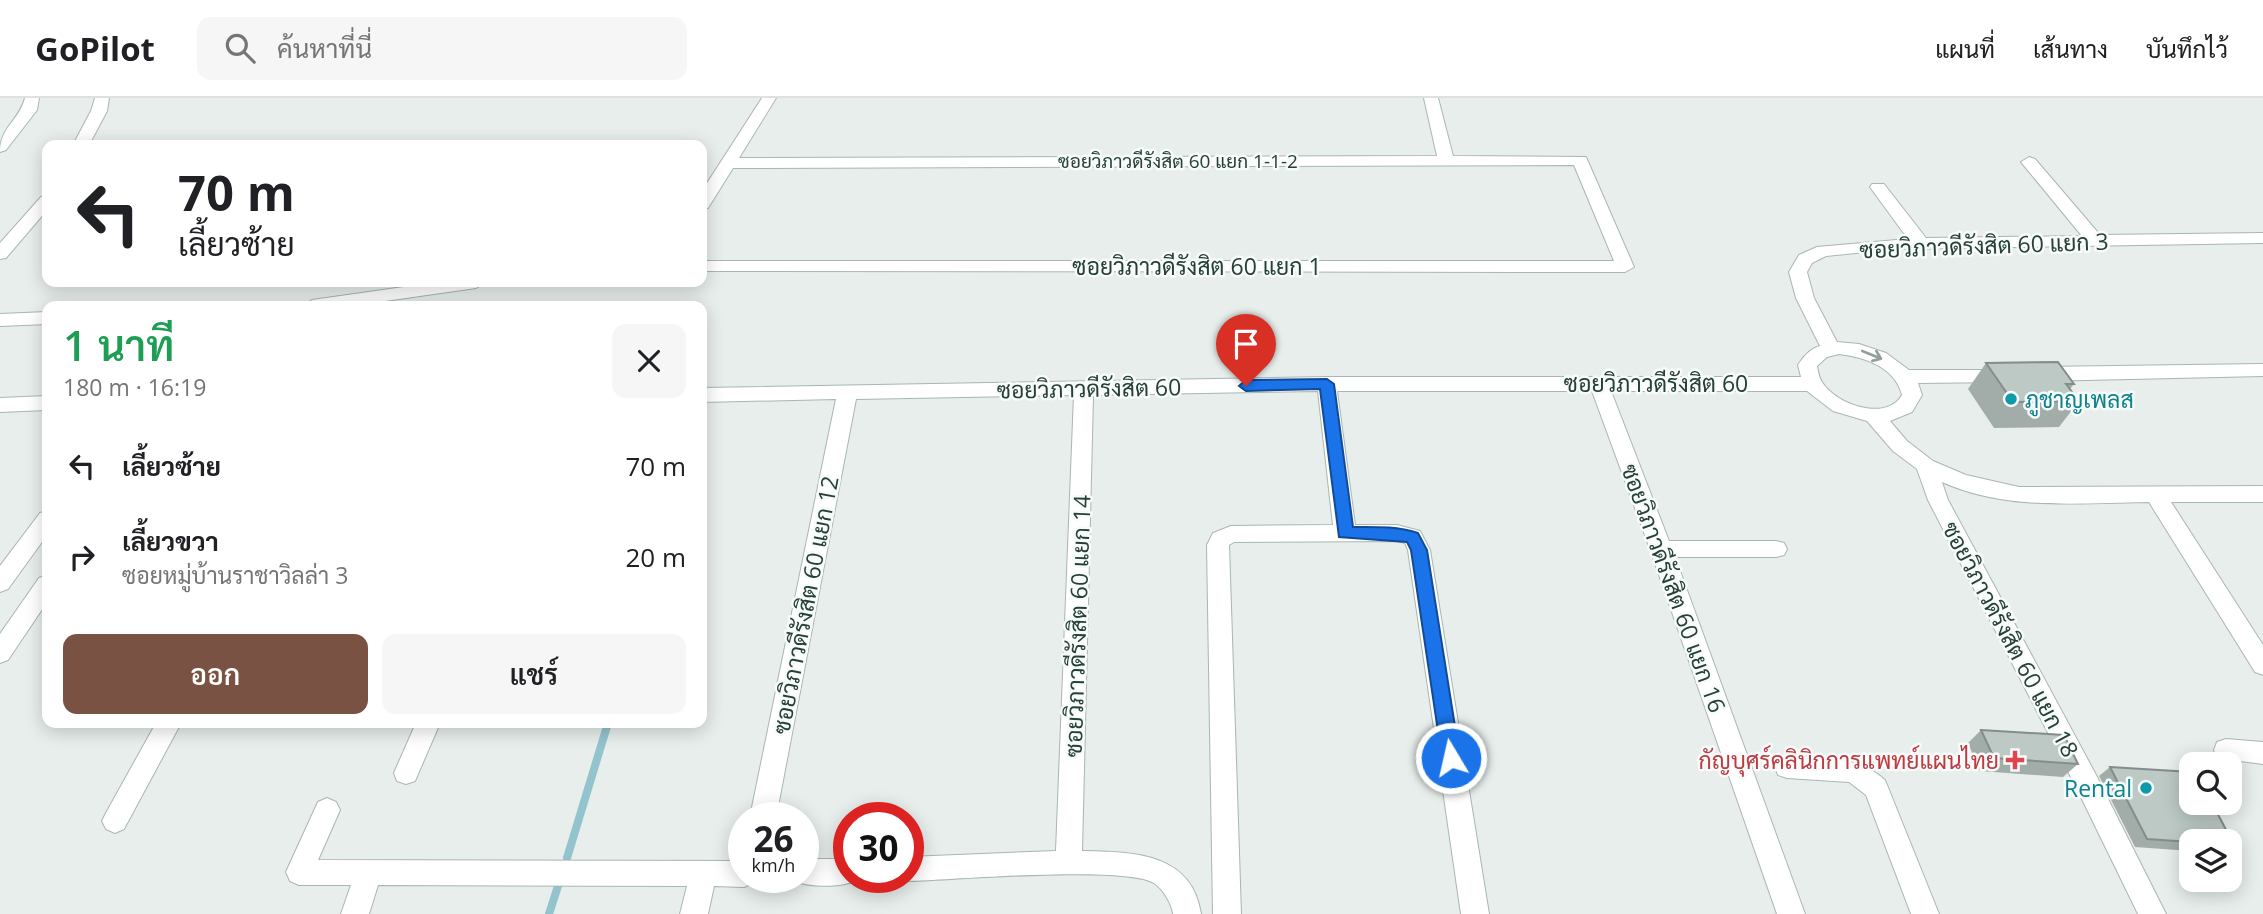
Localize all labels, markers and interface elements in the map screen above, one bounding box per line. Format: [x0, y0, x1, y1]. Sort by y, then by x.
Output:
search box [197, 17, 687, 80]
text: GoPilot [35, 26, 155, 71]
icon: search [221, 29, 259, 67]
text: ค้นหาที่นี่ [277, 30, 372, 66]
text: แผนที่ [1935, 32, 1995, 65]
text: เส้นทาง [2033, 32, 2108, 65]
text: บันทึกไว้ [2146, 32, 2228, 65]
street label: ซอยวิภาวดีรังสิต 60 แยก 1-1-2 [1058, 148, 1298, 174]
text: 70 m [178, 159, 295, 225]
icon: left [63, 168, 154, 259]
text: เลี้ยวซ้าย [178, 222, 295, 265]
street label: ซอยวิภาวดีรังสิต 60 แยก 3 [1859, 225, 2109, 265]
street label: ซอยวิภาวดีรังสิต 60 แยก 1 [1072, 250, 1322, 282]
pin [1216, 314, 1276, 386]
text: 1 นาที [63, 316, 174, 373]
button: close [612, 324, 686, 398]
icon: arrive [1227, 325, 1265, 363]
one-way arrow [1861, 350, 1883, 363]
street label: ซอยวิภาวดีรังสิต 60 [1564, 367, 1748, 399]
street label: ซอยวิภาวดีรังสิต 60 [997, 370, 1181, 406]
text: 180 m · 16:19 [63, 371, 206, 403]
place label: ภูชาญเพลส [2025, 383, 2134, 417]
marker: ภูชาญเพลส [2003, 391, 2019, 407]
icon: left [63, 447, 101, 485]
text: เลี้ยวซ้าย [122, 448, 221, 484]
text: 70 m [625, 448, 686, 484]
street label: ซอยวิภาวดีรังสิต 60 แยก 16 [1614, 459, 1734, 717]
street label: ซอยวิภาวดีรังสิต 60 แยก 12 [764, 473, 846, 737]
street label: ซอยวิภาวดีรังสิต 60 แยก 14 [1056, 494, 1098, 758]
street label: ซอยวิภาวดีรังสิต 60 แยก 18 [1935, 516, 2087, 762]
text: เลี้ยวขวา [122, 523, 219, 559]
icon: right [63, 538, 101, 576]
text: 20 m [625, 539, 686, 575]
text: ซอยหมู่บ้านราชาวิลล่า 3 [122, 559, 348, 591]
button: ออก [63, 634, 368, 714]
button: แชร์ [382, 634, 686, 714]
position arrow [1414, 721, 1488, 795]
place label: กัญบุศร์คลินิกการแพทย์แผนไทย [1699, 744, 1999, 777]
marker: กัญบุศร์คลินิกการแพทย์แผนไทย [2005, 750, 2025, 770]
map controls [2179, 752, 2242, 892]
button: search [2179, 752, 2242, 815]
place label: Rental [2064, 772, 2132, 804]
marker: Rental [2138, 780, 2154, 796]
speed limit sign: 30 [833, 802, 924, 893]
text: 26 [753, 815, 794, 862]
button: layers [2179, 829, 2242, 892]
text: km/h [752, 853, 795, 877]

